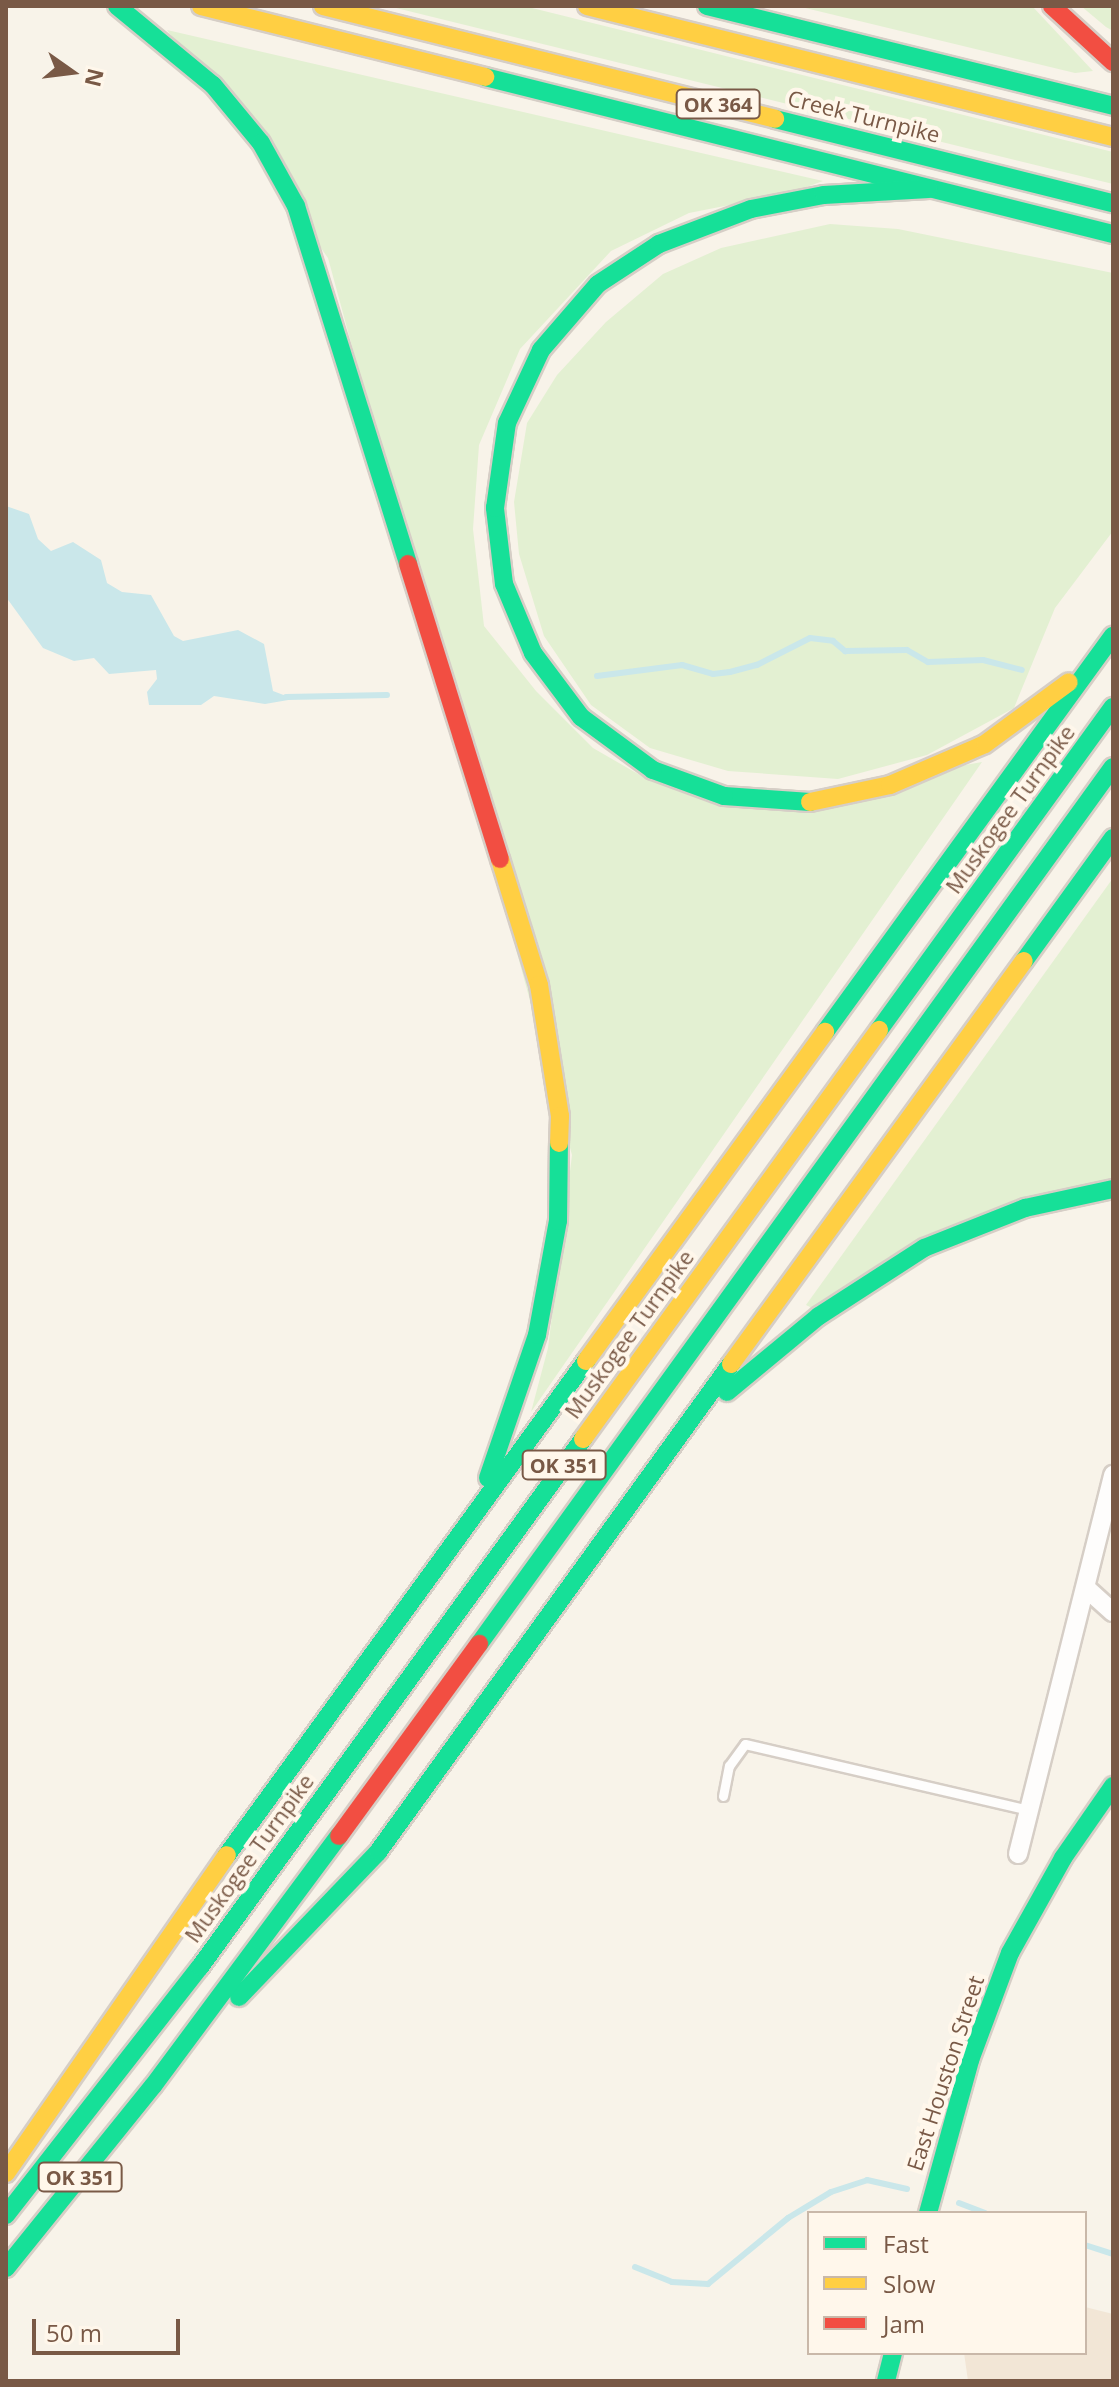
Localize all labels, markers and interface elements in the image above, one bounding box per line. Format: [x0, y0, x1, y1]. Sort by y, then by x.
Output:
north arrow [32, 32, 112, 112]
text: N [79, 65, 112, 90]
street label: Creek Turnpike [785, 84, 943, 148]
road number: OK 364 [674, 88, 762, 120]
street label: Muskogee Turnpike [940, 720, 1080, 898]
street label: Muskogee Turnpike [559, 1245, 699, 1423]
road number: OK 351 [520, 1449, 608, 1481]
street label: Muskogee Turnpike [179, 1769, 319, 1947]
street label: East Houston Street [901, 1972, 989, 2174]
road number: OK 351 [36, 2161, 124, 2193]
legend [807, 2211, 1087, 2355]
text: Fast [883, 2227, 929, 2260]
text: Slow [883, 2267, 935, 2300]
scale bar [36, 2303, 184, 2353]
text: Jam [883, 2307, 925, 2340]
text: 50 m [46, 2316, 102, 2349]

